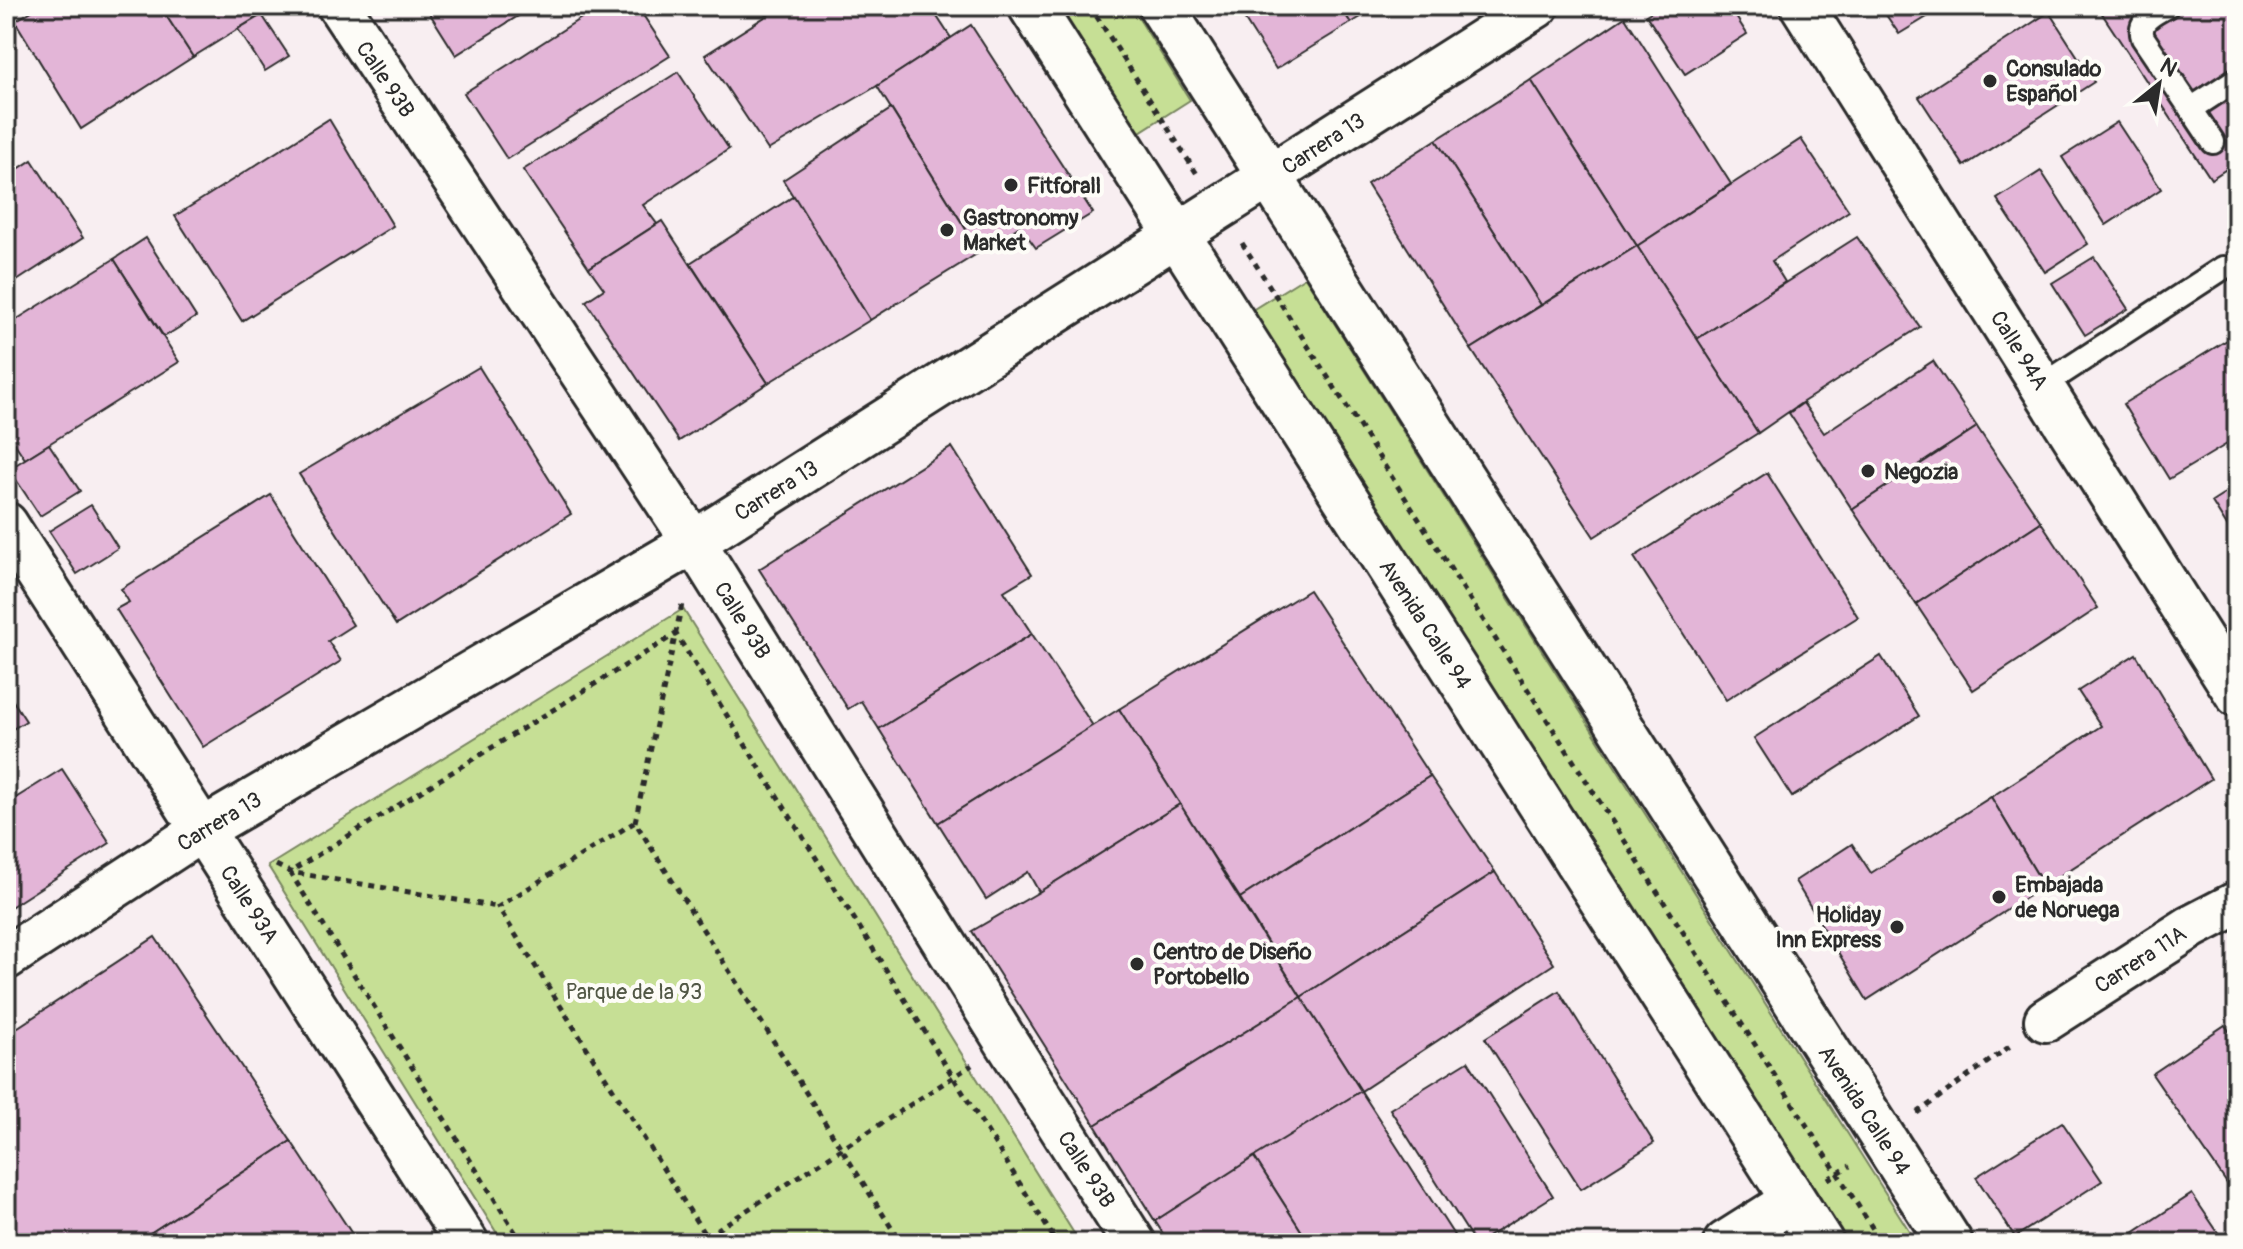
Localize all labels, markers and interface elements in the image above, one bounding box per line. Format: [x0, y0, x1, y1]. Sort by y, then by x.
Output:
street label: Calle 93B [350, 36, 421, 123]
north arrow [2119, 44, 2199, 124]
text: N [2155, 52, 2182, 83]
place label: Consulado Español [2006, 55, 2101, 108]
marker: Consulado Español [1981, 72, 1999, 90]
street label: Carrera 13 [1277, 107, 1370, 181]
place label: Fitforall [1027, 172, 1101, 200]
marker: Fitforall [1002, 176, 1020, 194]
place label: Gastronomy Market [963, 204, 1079, 257]
marker: Gastronomy Market [938, 221, 956, 239]
street label: Calle 94A [1984, 306, 2054, 395]
street label: Carrera 13 [729, 454, 824, 528]
place label: Negozia [1884, 458, 1958, 486]
marker: Negozia [1859, 462, 1877, 480]
street label: Avenida Calle 94 [1373, 554, 1478, 695]
street label: Calle 93B [708, 577, 777, 664]
street label: Carrera 13 [172, 786, 267, 858]
street label: Calle 93A [214, 860, 285, 949]
place label: Embajada de Noruega [2015, 871, 2119, 924]
marker: Embajada de Noruega [1990, 888, 2008, 906]
place label: Holiday Inn Express [1775, 901, 1882, 954]
marker: Holiday Inn Express [1888, 918, 1906, 936]
street label: Carrera 11A [2089, 920, 2192, 1000]
place label: Centro de Diseño Portobello [1153, 938, 1312, 991]
marker: Centro de Diseño Portobello [1128, 955, 1146, 973]
park label: Parque de la 93 [566, 978, 702, 1006]
street label: Avenida Calle 94 [1812, 1040, 1917, 1181]
street label: Calle 93B [1051, 1126, 1121, 1213]

